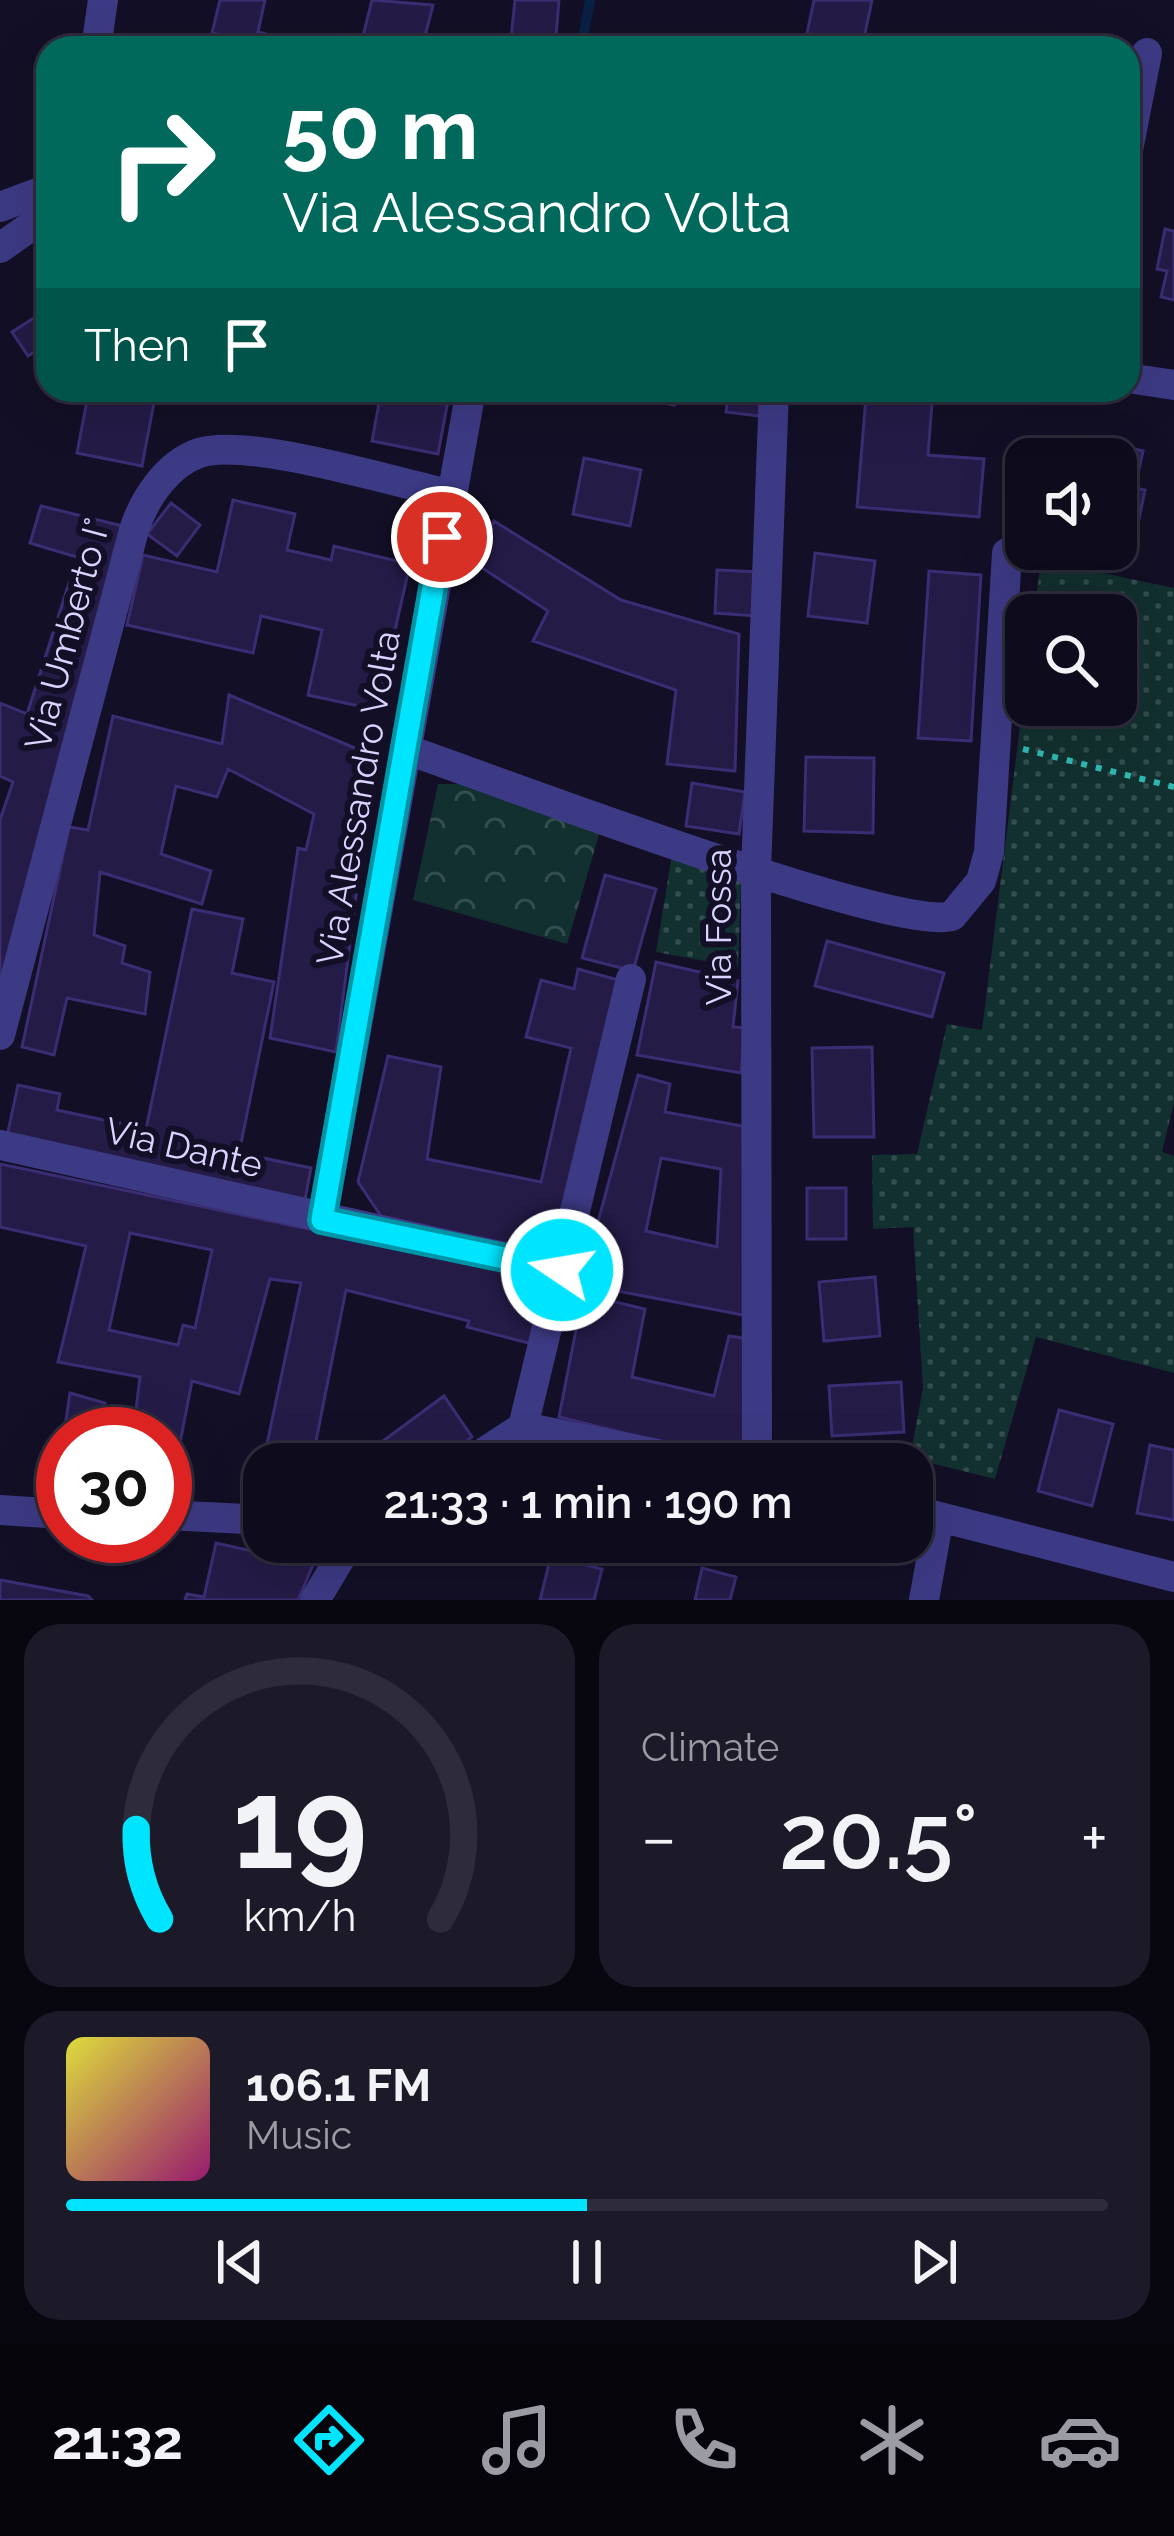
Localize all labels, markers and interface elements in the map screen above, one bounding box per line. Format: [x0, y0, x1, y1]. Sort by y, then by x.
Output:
text: 50 m [282, 80, 478, 179]
icon: right [84, 84, 240, 240]
text: Via Alessandro Volta [282, 181, 791, 245]
icon: arrive [214, 312, 280, 378]
text: Then [84, 319, 190, 372]
map controls [1005, 438, 1137, 726]
button: sound [1005, 438, 1137, 570]
pin [391, 486, 493, 588]
icon: arrive [409, 504, 475, 570]
street label: Via Umberto I° [16, 514, 118, 754]
button: search [1005, 594, 1137, 726]
street label: Via Alessandro Volta [308, 627, 408, 969]
street label: Via Fossa [697, 849, 739, 1005]
street label: Via Dante [101, 1109, 267, 1185]
position arrow [499, 1207, 625, 1333]
speed limit sign: 30 [36, 1407, 192, 1563]
text: 21:33 · 1 min · 190 m [384, 1476, 792, 1529]
text: Climate [641, 1724, 779, 1770]
text: 19 [232, 1751, 367, 1897]
text: 20.5° [779, 1784, 978, 1890]
text: − [641, 1799, 677, 1876]
text: + [1081, 1799, 1108, 1876]
text: km/h [243, 1890, 356, 1940]
text: 106.1 FM [246, 2059, 431, 2112]
text: Music [246, 2112, 352, 2158]
icon: previous [207, 2229, 273, 2295]
icon: pause [554, 2229, 620, 2295]
icon: next [901, 2229, 967, 2295]
icon: directions [287, 2398, 371, 2482]
icon: music [475, 2398, 559, 2482]
icon: phone [662, 2398, 746, 2482]
icon: climate [850, 2398, 934, 2482]
icon: car [1038, 2398, 1122, 2482]
text: 21:32 [52, 2408, 183, 2472]

